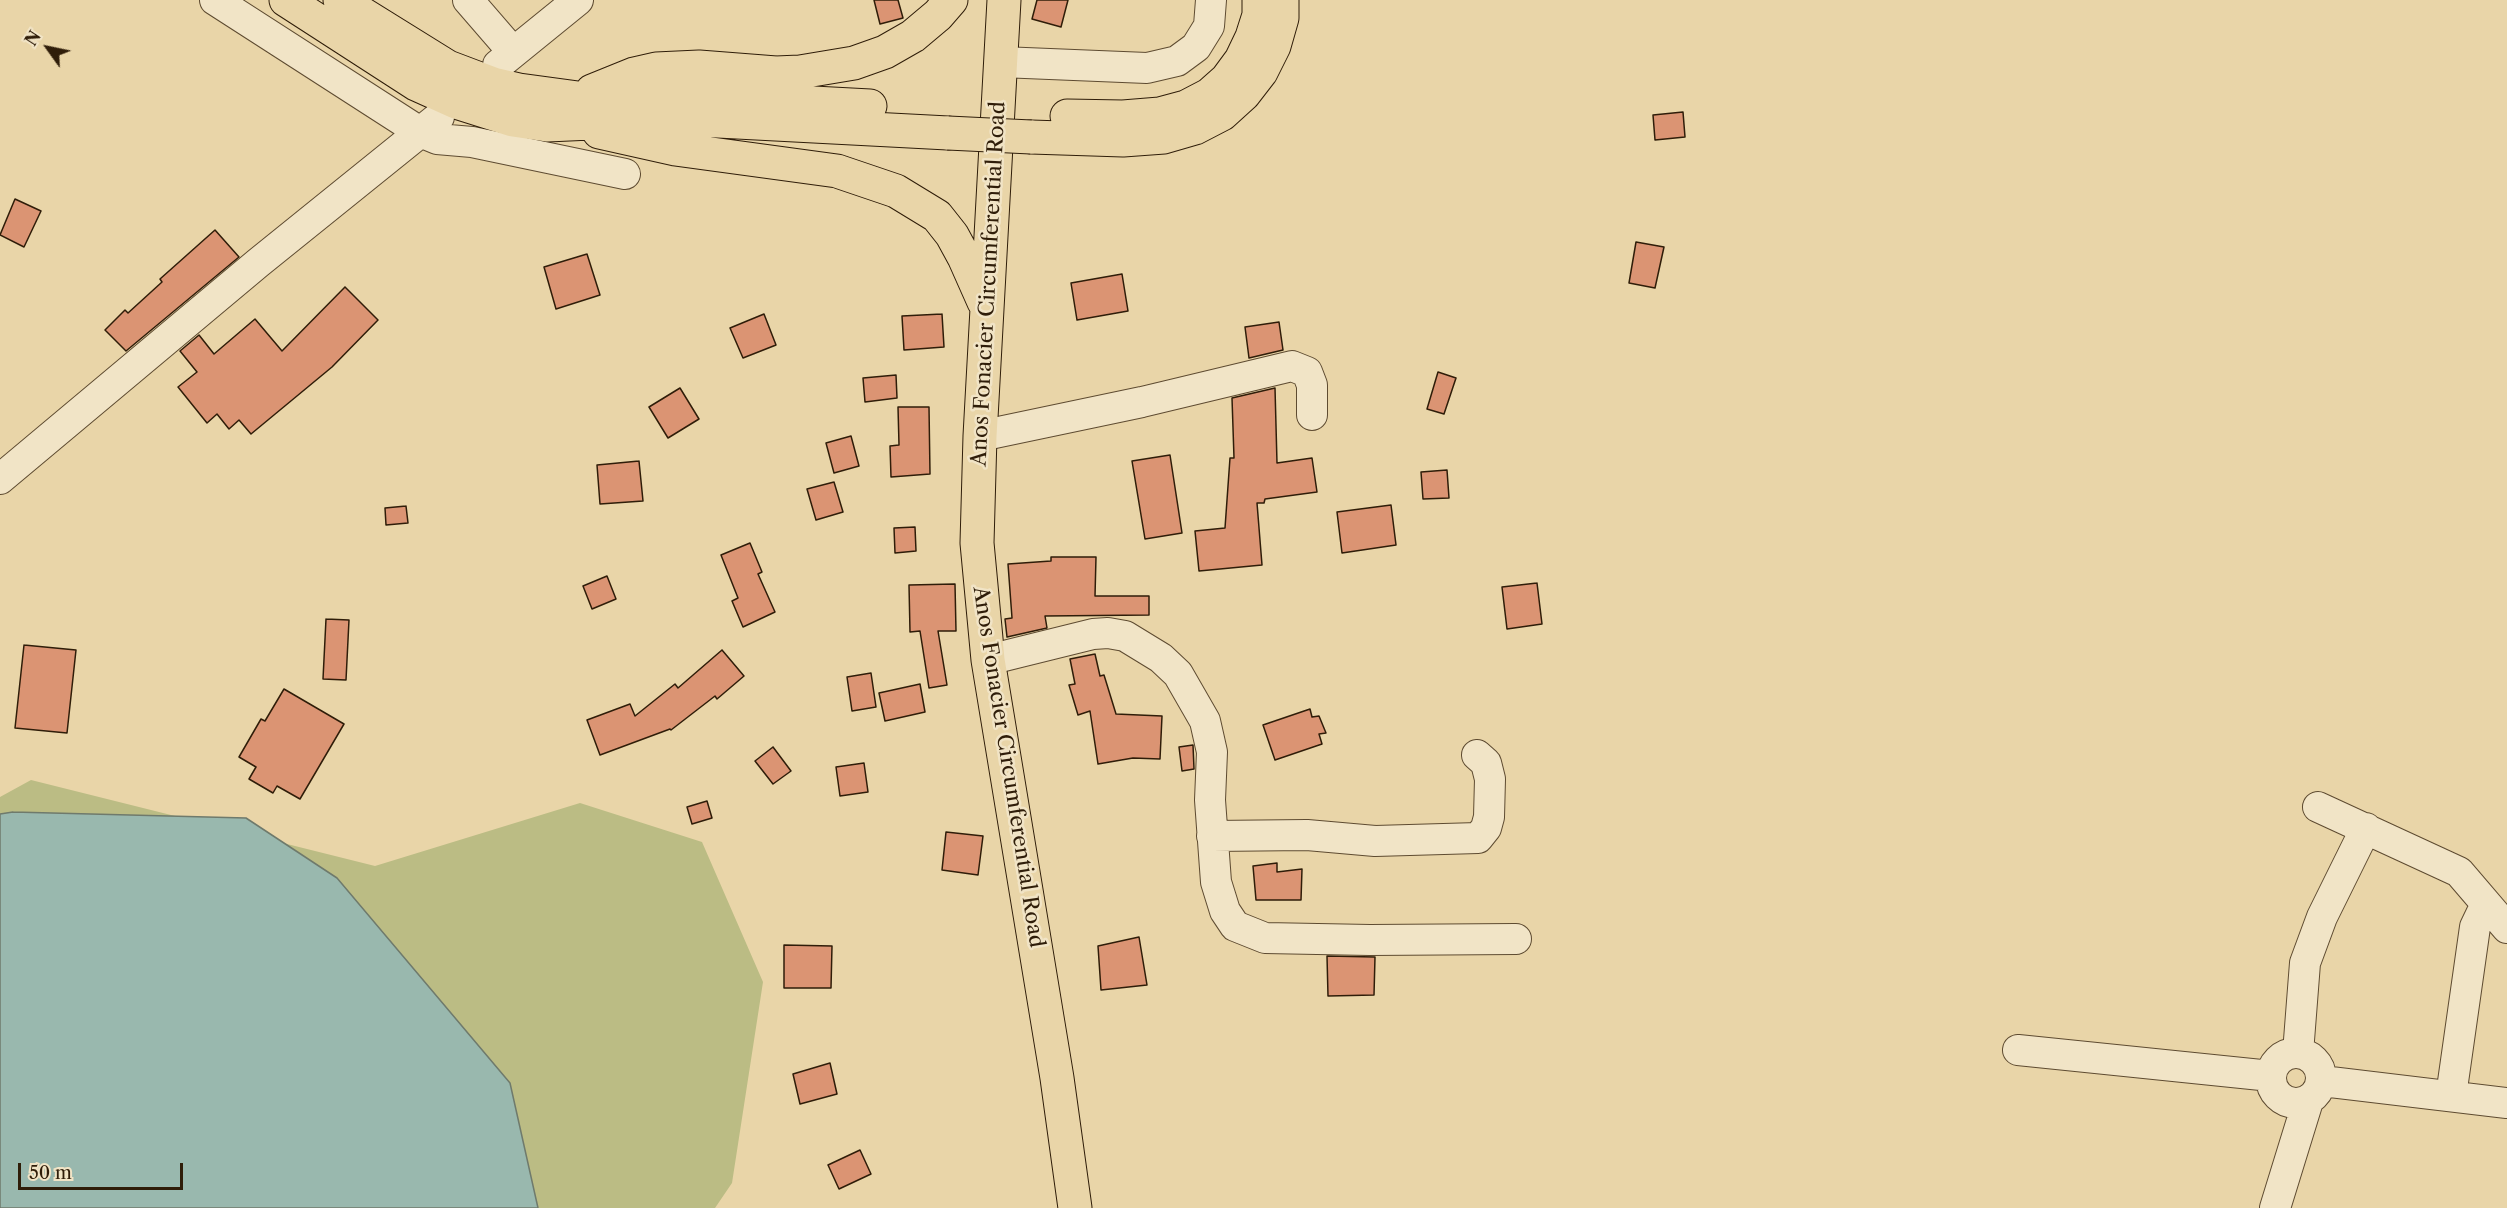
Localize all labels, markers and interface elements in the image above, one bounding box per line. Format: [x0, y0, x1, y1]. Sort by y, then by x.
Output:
north arrow [18, 18, 78, 78]
text: N [21, 27, 45, 49]
street label: Anos Fonacier Circumferential Road [967, 101, 1011, 467]
street label: Anos Fonacier Circumferential Road [967, 584, 1049, 950]
scale bar [21, 1151, 186, 1189]
text: 50 m [29, 1162, 72, 1184]

